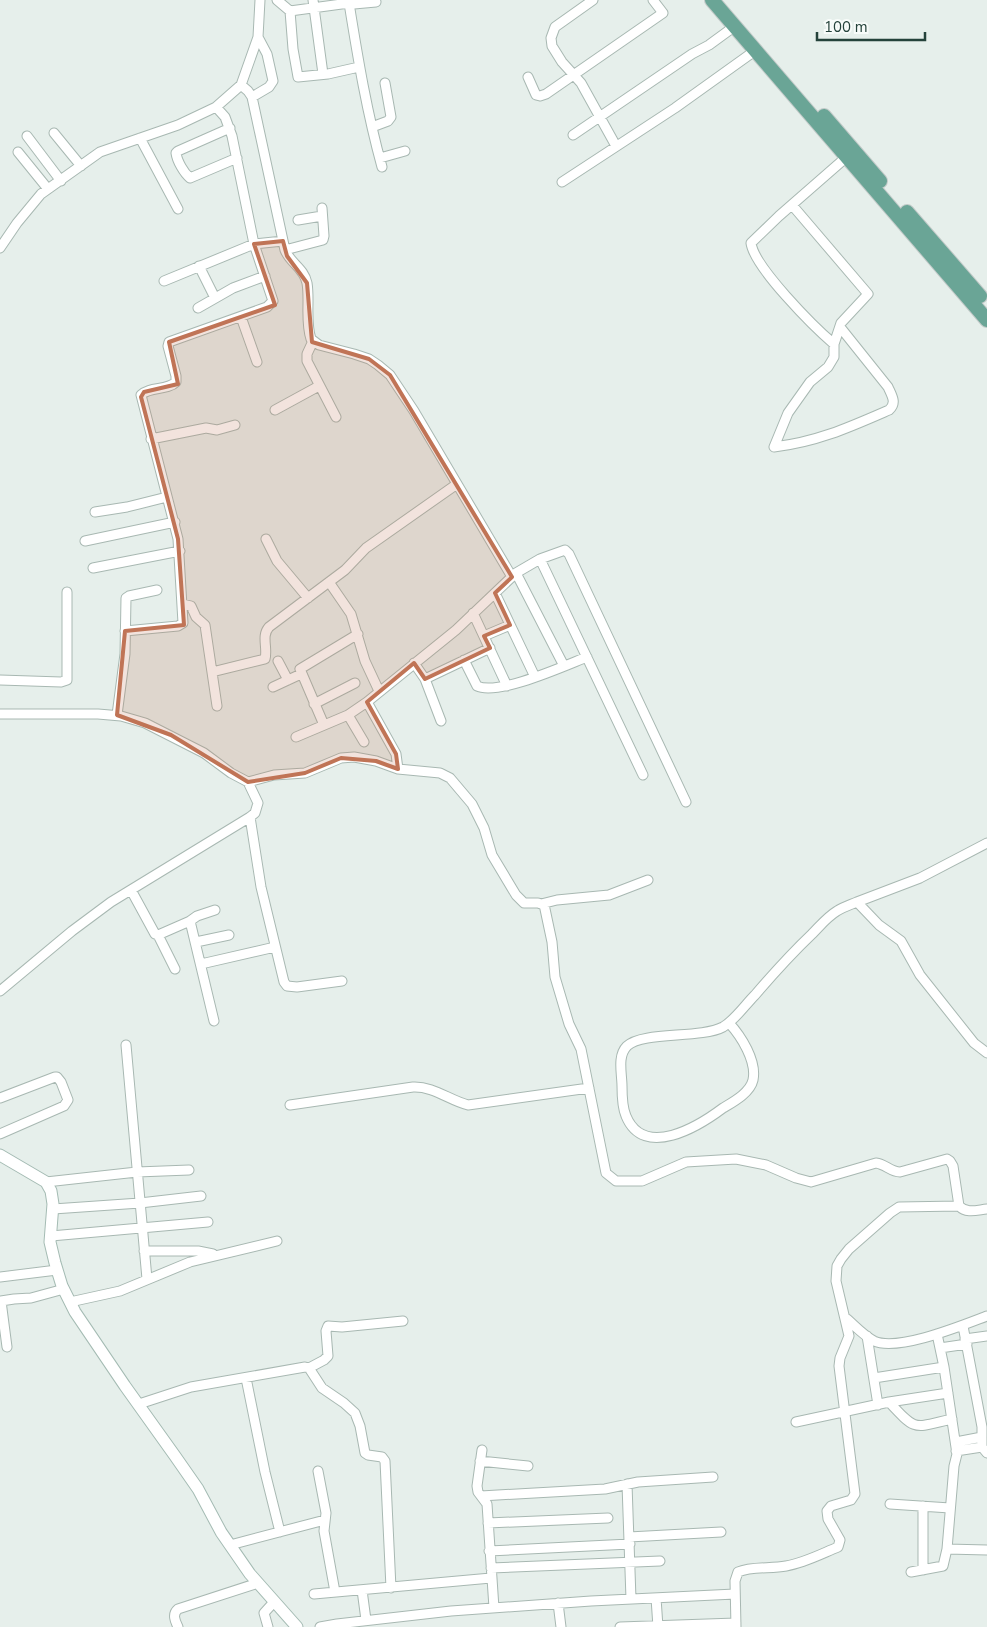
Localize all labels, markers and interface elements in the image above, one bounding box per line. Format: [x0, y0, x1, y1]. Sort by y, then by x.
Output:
scale bar [817, 10, 924, 42]
text: 100 m [824, 17, 868, 37]

